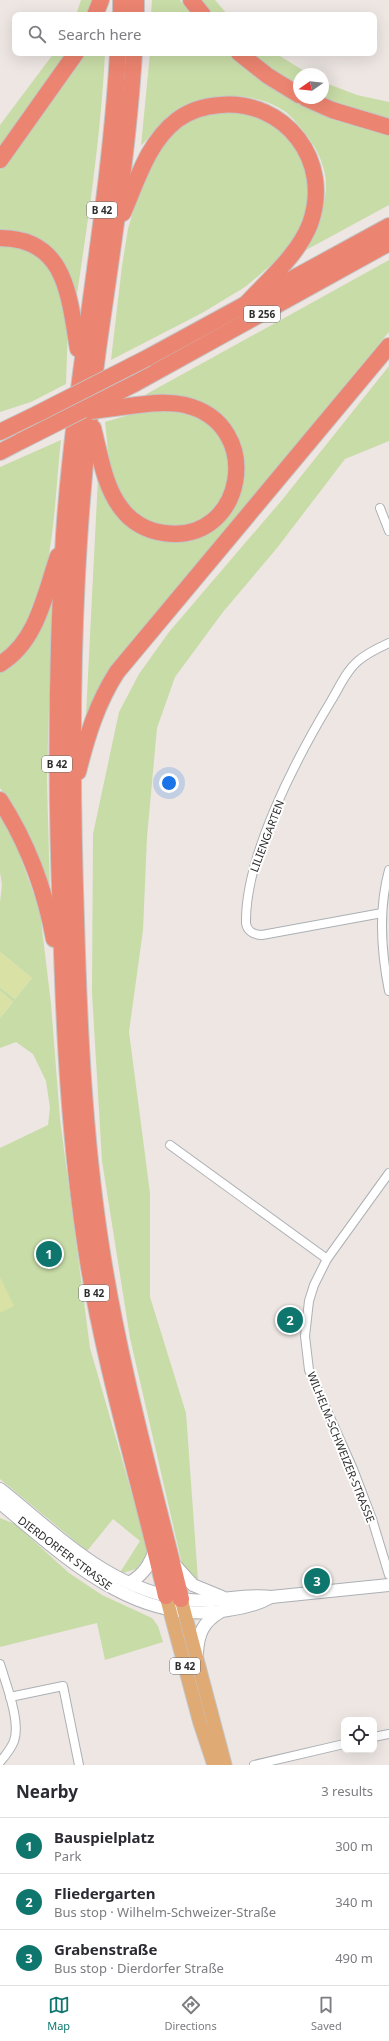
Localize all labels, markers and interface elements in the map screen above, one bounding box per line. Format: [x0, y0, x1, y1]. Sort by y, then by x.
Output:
search box [12, 12, 377, 56]
icon: search [26, 23, 48, 45]
text: Search here [58, 24, 141, 44]
north arrow [293, 68, 329, 104]
road number: B 42 [87, 202, 117, 218]
road number: B 256 [244, 306, 280, 322]
road number: B 42 [42, 756, 72, 772]
your location [159, 773, 179, 793]
street label: LILIENGARTEN [246, 798, 287, 874]
pin: 1 [36, 1239, 62, 1269]
road number: B 42 [79, 1285, 109, 1301]
pin: 2 [277, 1305, 303, 1335]
street label: WILHELM-SCHWEIZER-STRASSE [304, 1369, 379, 1524]
street label: DIERDORFER STRASSE [15, 1512, 115, 1593]
pin: 3 [304, 1566, 330, 1596]
road number: B 42 [170, 1658, 200, 1674]
map controls [341, 1717, 377, 1753]
button: locate [341, 1717, 377, 1753]
text: Nearby [16, 1780, 78, 1803]
text: 3 results [321, 1782, 373, 1800]
text: Bauspielplatz [54, 1827, 154, 1847]
text: 1 [25, 1837, 33, 1855]
text: 300 m [335, 1837, 373, 1855]
text: Park [54, 1847, 81, 1865]
text: Fliedergarten [54, 1883, 156, 1903]
text: 2 [25, 1893, 33, 1911]
text: 340 m [335, 1893, 373, 1911]
text: Bus stop · Wilhelm-Schweizer-Straße [54, 1903, 276, 1921]
text: Grabenstraße [54, 1939, 157, 1959]
text: 3 [25, 1949, 33, 1967]
text: 490 m [335, 1949, 373, 1967]
text: Bus stop · Dierdorfer Straße [54, 1959, 224, 1977]
tab: Map [47, 1994, 70, 2033]
tab: Directions [164, 1994, 217, 2033]
tab: Saved [311, 1994, 342, 2033]

